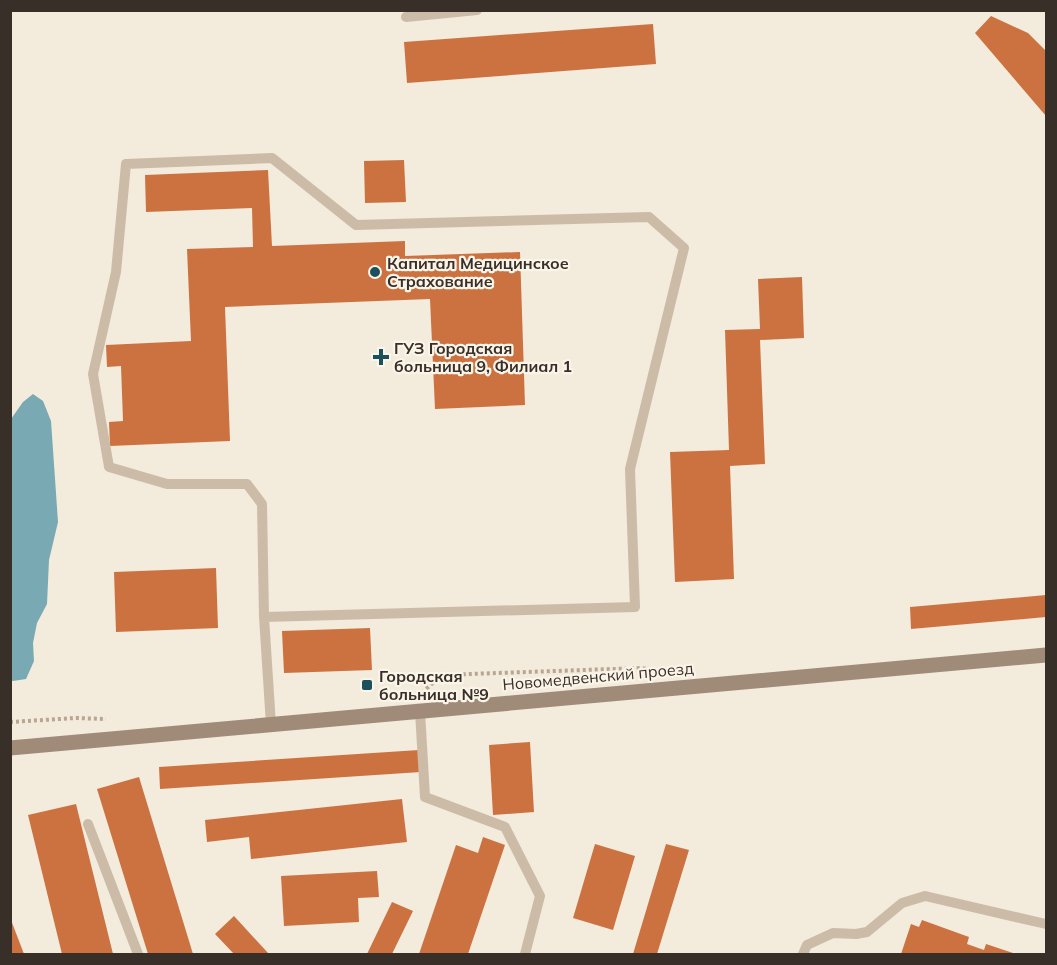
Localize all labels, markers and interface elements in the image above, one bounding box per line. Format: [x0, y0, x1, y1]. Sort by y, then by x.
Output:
place label: Капитал Медицинское Страхование [387, 253, 569, 291]
marker: Капитал Медицинское Страхование [368, 265, 382, 279]
place label: ГУЗ Городская больница 9, Филиал 1 [394, 338, 572, 376]
marker: ГУЗ Городская больница 9, Филиал 1 [372, 348, 390, 366]
street label: Новомедвенский проезд [502, 658, 695, 694]
place label: Городская больница №9 [379, 666, 489, 704]
marker: Городская больница №9 [360, 678, 374, 692]

